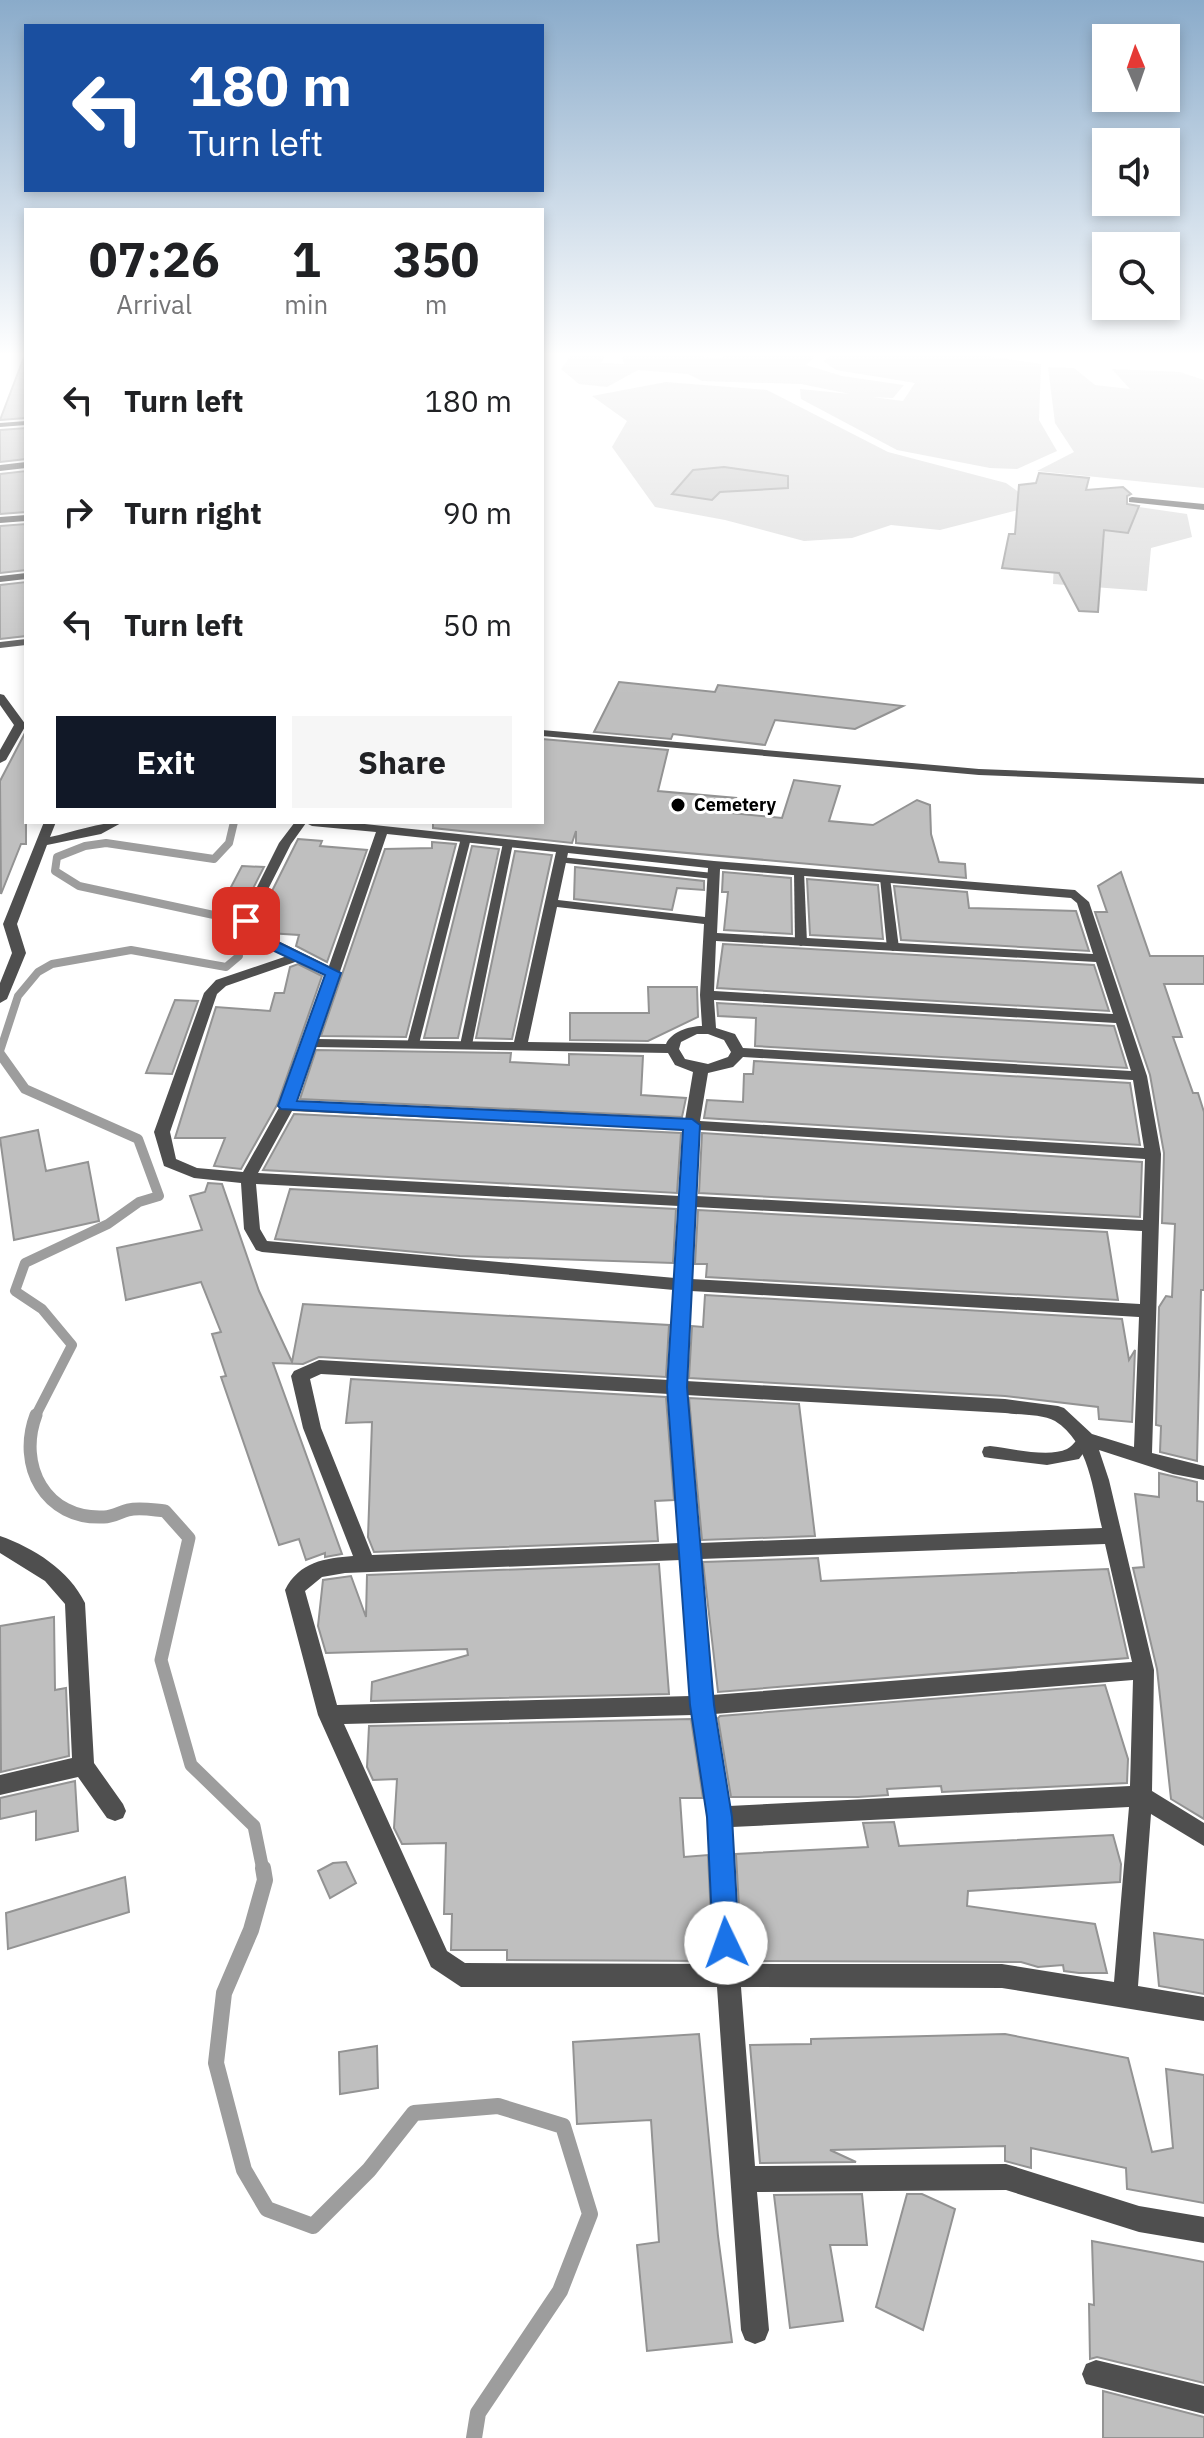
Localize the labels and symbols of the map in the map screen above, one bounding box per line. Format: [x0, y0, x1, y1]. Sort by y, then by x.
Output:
north arrow [1092, 24, 1180, 112]
place label: Cemetery [694, 793, 776, 816]
marker: Cemetery [669, 796, 687, 814]
pin [212, 887, 280, 955]
position arrow [684, 1901, 768, 1985]

